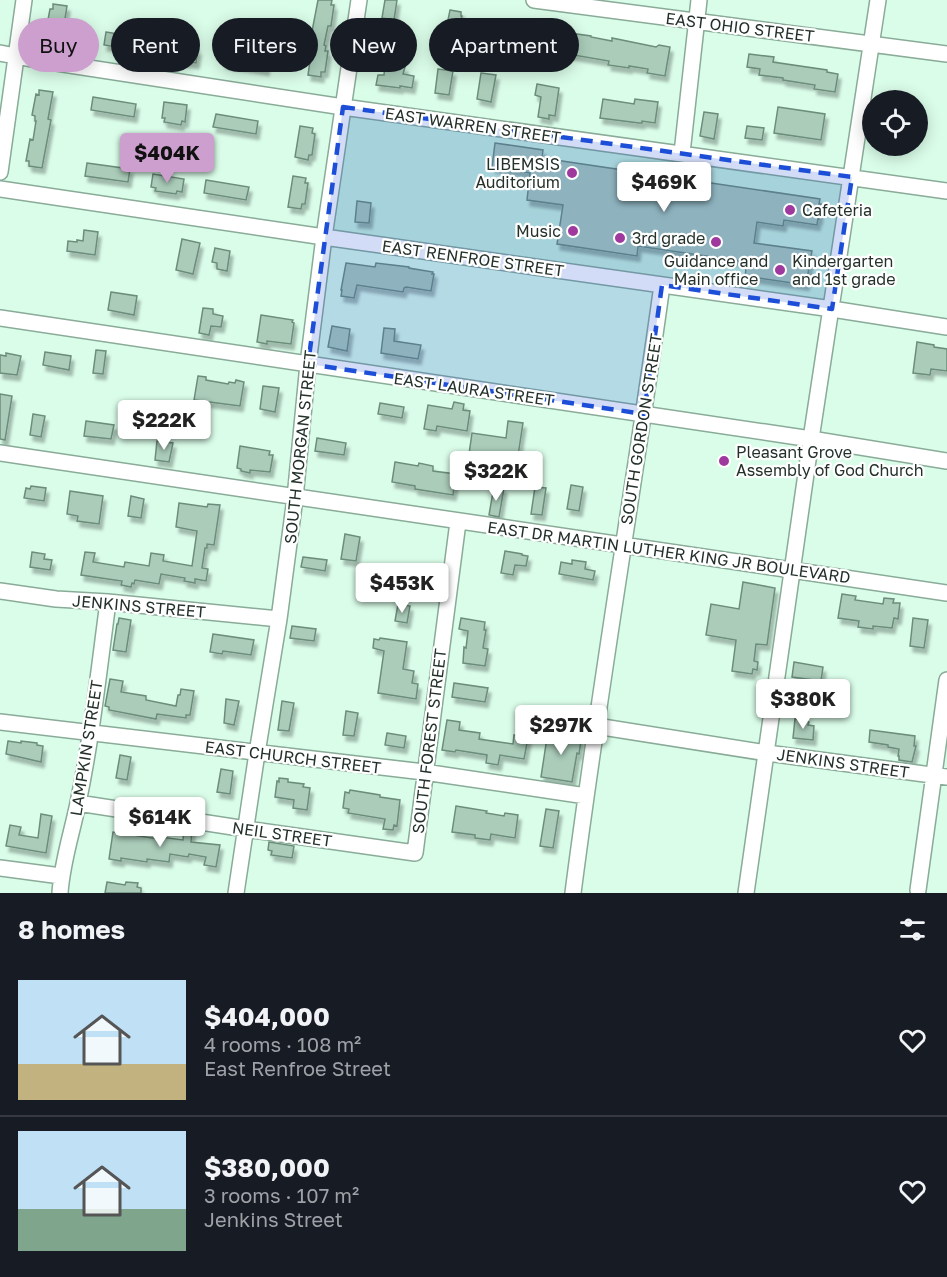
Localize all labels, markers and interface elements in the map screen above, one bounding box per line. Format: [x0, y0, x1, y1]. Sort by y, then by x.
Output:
street label: EAST OHIO STREET [665, 8, 816, 46]
chip: Buy [18, 18, 99, 72]
chip: Rent [111, 18, 200, 72]
chip: Filters [212, 18, 318, 72]
chip: New [330, 18, 417, 72]
chip: Apartment [429, 18, 579, 72]
map controls [862, 90, 928, 156]
button: locate [862, 90, 928, 156]
street label: EAST WARREN STREET [384, 103, 562, 147]
pin: $404K [125, 133, 209, 184]
text: $404K [134, 140, 200, 164]
place label: LIBEMSIS Auditorium [475, 154, 560, 192]
pin: $469K [622, 162, 706, 213]
marker: LIBEMSIS Auditorium [565, 166, 579, 180]
text: $469K [631, 169, 697, 193]
place label: Cafeteria [802, 200, 872, 220]
marker: Cafeteria [783, 203, 797, 217]
place label: Music [516, 221, 561, 241]
marker: Music [566, 224, 580, 238]
place label: 3rd grade [632, 228, 705, 248]
marker: 3rd grade [613, 231, 627, 245]
street label: EAST RENFROE STREET [381, 235, 565, 281]
marker: Guidance and Main office [709, 235, 723, 249]
place label: Guidance and Main office [664, 251, 768, 289]
place label: Kindergarten and 1st grade [792, 251, 895, 289]
marker: Kindergarten and 1st grade [773, 263, 787, 277]
street label: SOUTH GORDON STREET [616, 332, 666, 526]
street label: SOUTH MORGAN STREET [280, 349, 320, 545]
street label: EAST LAURA STREET [392, 368, 556, 410]
pin: $222K [122, 400, 206, 451]
text: $222K [132, 407, 196, 431]
place label: Pleasant Grove Assembly of God Church [736, 442, 924, 480]
pin: $322K [454, 451, 538, 502]
marker: Pleasant Grove Assembly of God Church [717, 454, 731, 468]
text: $322K [464, 458, 528, 482]
street label: EAST DR MARTIN LUTHER KING JR BOULEVARD [486, 517, 852, 587]
pin: $453K [360, 563, 444, 614]
text: $453K [370, 570, 434, 594]
street label: JENKINS STREET [72, 590, 207, 622]
street label: SOUTH FOREST STREET [408, 647, 450, 835]
street label: LAMPKIN STREET [65, 679, 107, 817]
pin: $380K [761, 679, 845, 730]
text: $380K [770, 686, 836, 710]
pin: $297K [519, 705, 603, 756]
text: $297K [529, 712, 593, 736]
street label: EAST CHURCH STREET [204, 736, 382, 778]
street label: JENKINS STREET [775, 744, 911, 782]
pin: $614K [118, 797, 202, 848]
text: $614K [128, 804, 192, 828]
street label: NEIL STREET [231, 817, 333, 851]
icon: filters [896, 913, 929, 946]
text: 8 homes [18, 914, 125, 945]
text: $404,000 [204, 1001, 330, 1032]
icon: home [66, 1004, 138, 1076]
icon: heart [896, 1024, 929, 1057]
text: 4 rooms · 108 m² [204, 1032, 361, 1056]
text: East Renfroe Street [204, 1056, 391, 1080]
text: $380,000 [204, 1152, 330, 1183]
icon: home [66, 1155, 138, 1227]
icon: heart [896, 1175, 929, 1208]
text: 3 rooms · 107 m² [204, 1183, 359, 1207]
text: Jenkins Street [204, 1207, 343, 1231]

